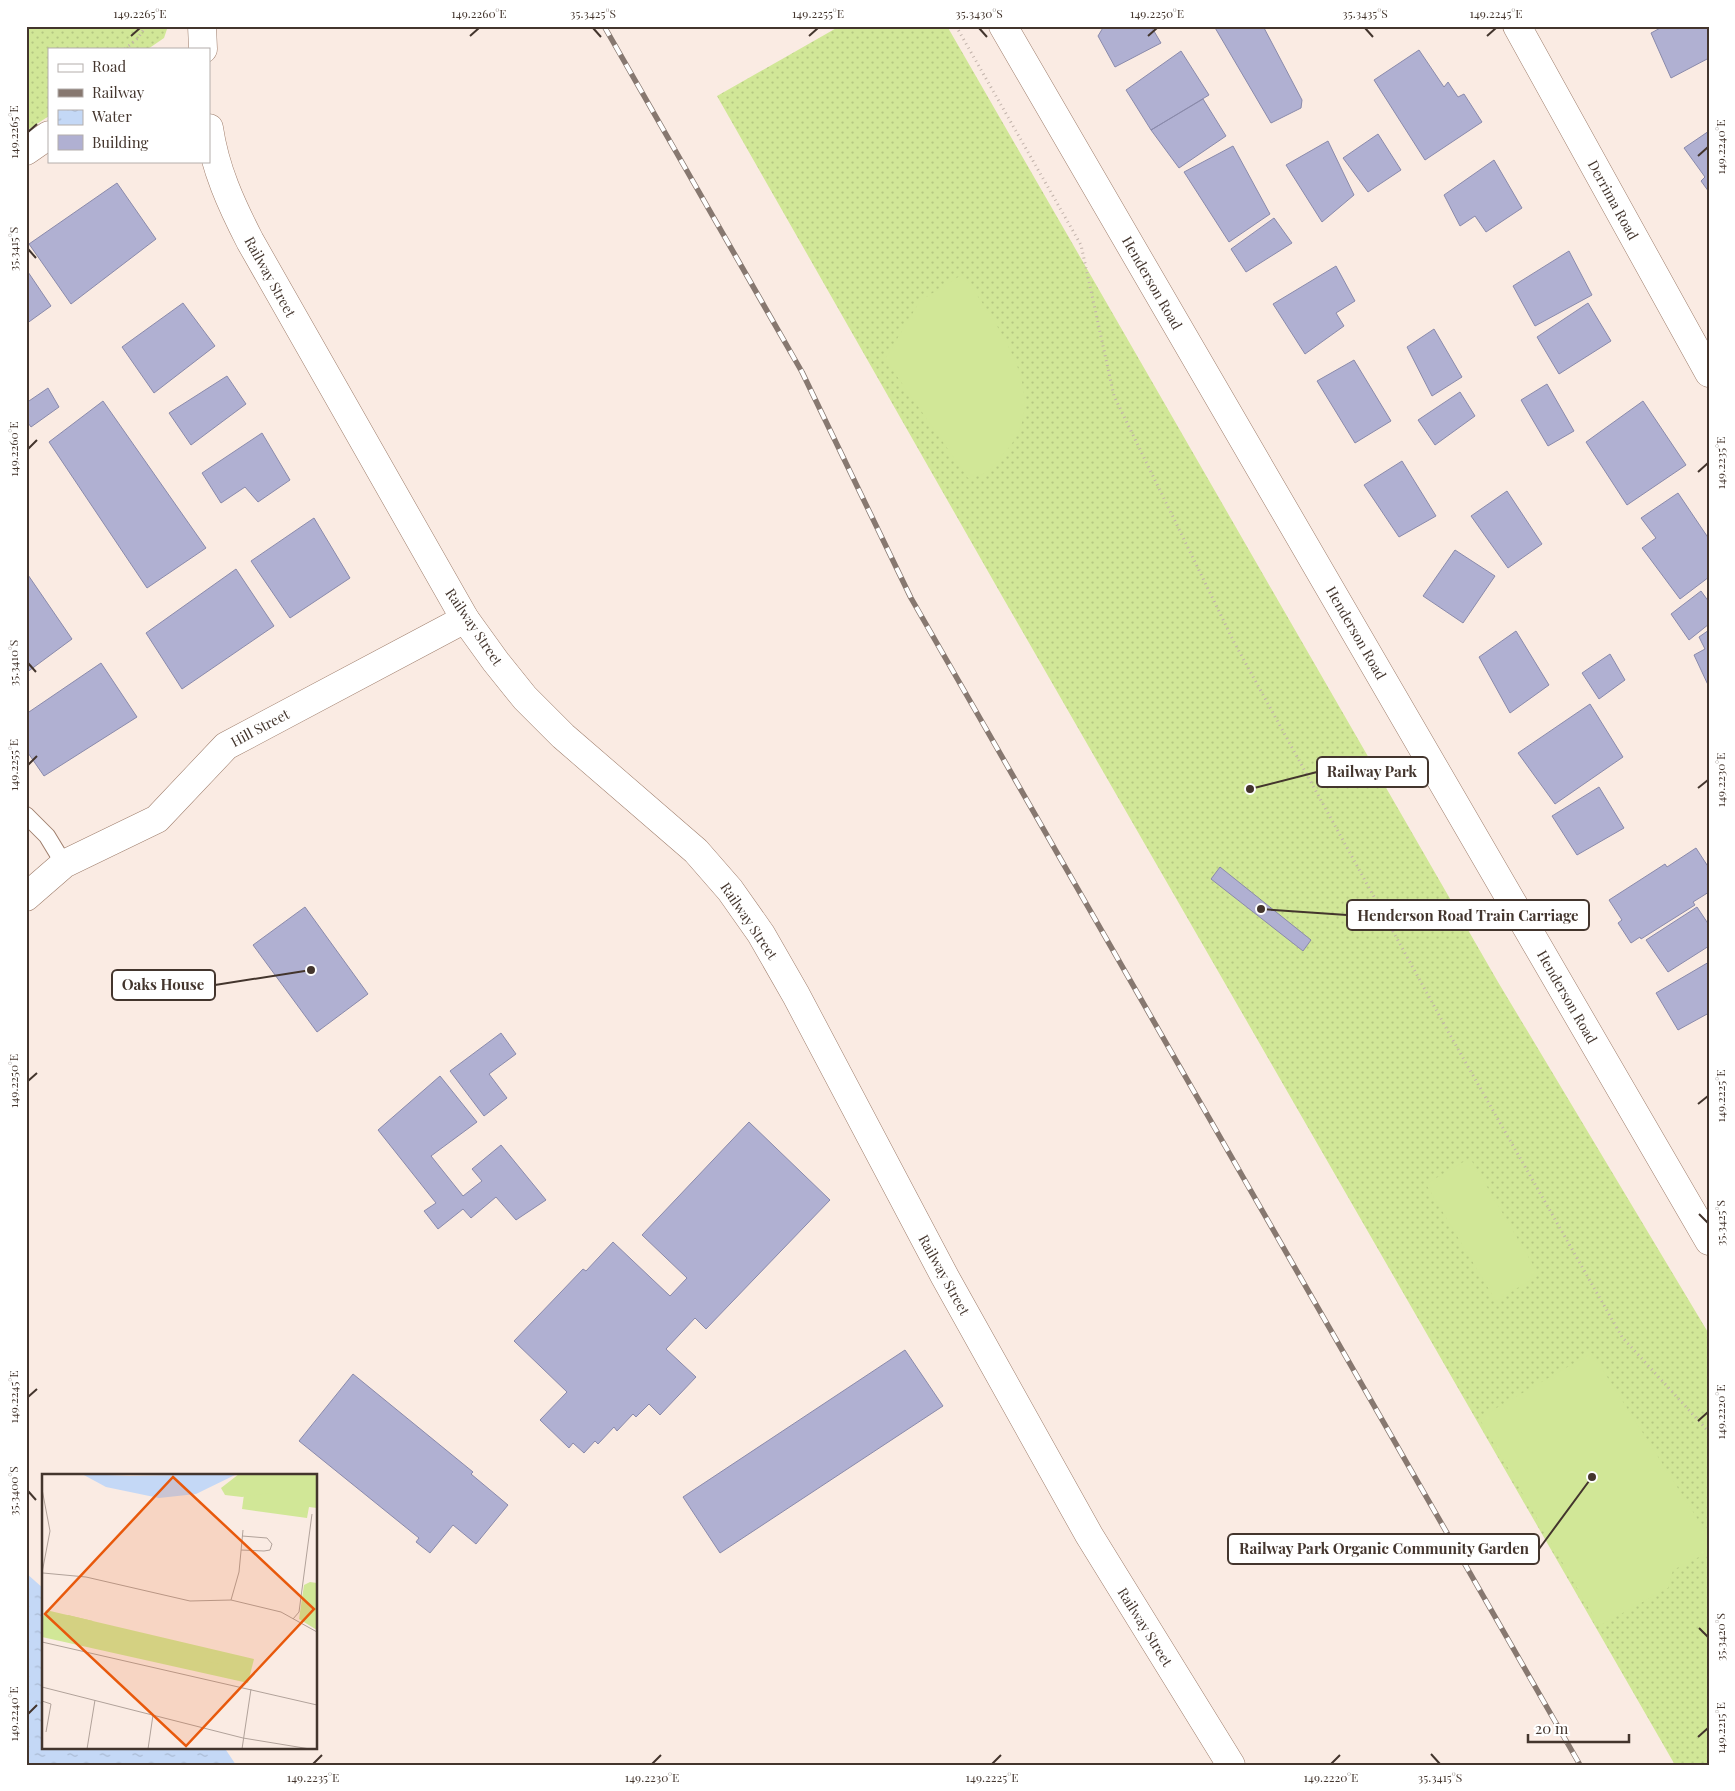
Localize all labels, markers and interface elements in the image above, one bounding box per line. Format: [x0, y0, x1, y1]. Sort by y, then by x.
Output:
text: 149.2265°E [113, 5, 167, 21]
text: 149.2260°E [451, 5, 507, 21]
text: 35.3425°S [570, 5, 616, 21]
text: 149.2255°E [792, 5, 844, 21]
text: 35.3430°S [955, 5, 1003, 21]
text: 149.2250°E [1130, 5, 1184, 21]
text: 35.3435°S [1342, 5, 1388, 21]
text: 149.2245°E [1469, 5, 1523, 21]
legend [48, 48, 210, 162]
text: Road [92, 56, 126, 76]
text: Railway [92, 82, 145, 102]
text: 149.2265°E [5, 105, 21, 159]
text: Water [91, 106, 132, 126]
text: 149.2240°E [1712, 119, 1728, 175]
text: Building [92, 132, 149, 152]
street label: Derrima Road [1584, 157, 1643, 243]
text: 35.3415°S [5, 227, 21, 271]
street label: Railway Street [240, 233, 301, 321]
street label: Henderson Road [1118, 233, 1187, 333]
text: 149.2260°E [5, 421, 21, 477]
text: 149.2235°E [1712, 437, 1728, 489]
street label: Henderson Road [1322, 583, 1391, 683]
street label: Railway Street [442, 584, 508, 670]
text: 35.3410°S [5, 640, 21, 686]
street label: Hill Street [227, 704, 293, 751]
text: 149.2255°E [5, 739, 21, 791]
text: 149.2230°E [1712, 753, 1728, 807]
callout: Railway Park [1317, 757, 1428, 787]
text: Railway Park [1327, 761, 1417, 781]
street label: Railway Street [717, 878, 783, 964]
callout: Henderson Road Train Carriage [1347, 900, 1589, 930]
text: Henderson Road Train Carriage [1357, 905, 1579, 925]
street label: Henderson Road [1533, 947, 1602, 1047]
callout: Oaks House [112, 970, 215, 1000]
text: Oaks House [122, 974, 205, 994]
text: 149.2250°E [5, 1054, 21, 1108]
text: 149.2225°E [1712, 1070, 1728, 1122]
text: 35.3425°S [1712, 1200, 1728, 1246]
street label: Railway Street [914, 1231, 975, 1319]
text: 149.2245°E [5, 1370, 21, 1424]
text: 149.2220°E [1712, 1385, 1728, 1439]
text: 35.3400°S [5, 1466, 21, 1516]
inset map [42, 1474, 318, 1748]
callout: Railway Park Organic Community Garden [1228, 1534, 1539, 1564]
text: Railway Park Organic Community Garden [1239, 1538, 1530, 1558]
street label: Railway Street [1114, 1584, 1178, 1671]
text: 35.3420°S [1712, 1613, 1728, 1661]
text: 149.2240°E [5, 1686, 21, 1742]
text: 149.2215°E [1712, 1702, 1728, 1754]
scale bar [1528, 1711, 1629, 1743]
text: 20 m [1535, 1718, 1569, 1738]
text: 149.2235°E [287, 1769, 339, 1785]
text: 149.2230°E [625, 1769, 679, 1785]
text: 149.2225°E [966, 1769, 1018, 1785]
text: 149.2220°E [1304, 1769, 1358, 1785]
text: 35.3415°S [1418, 1769, 1462, 1785]

